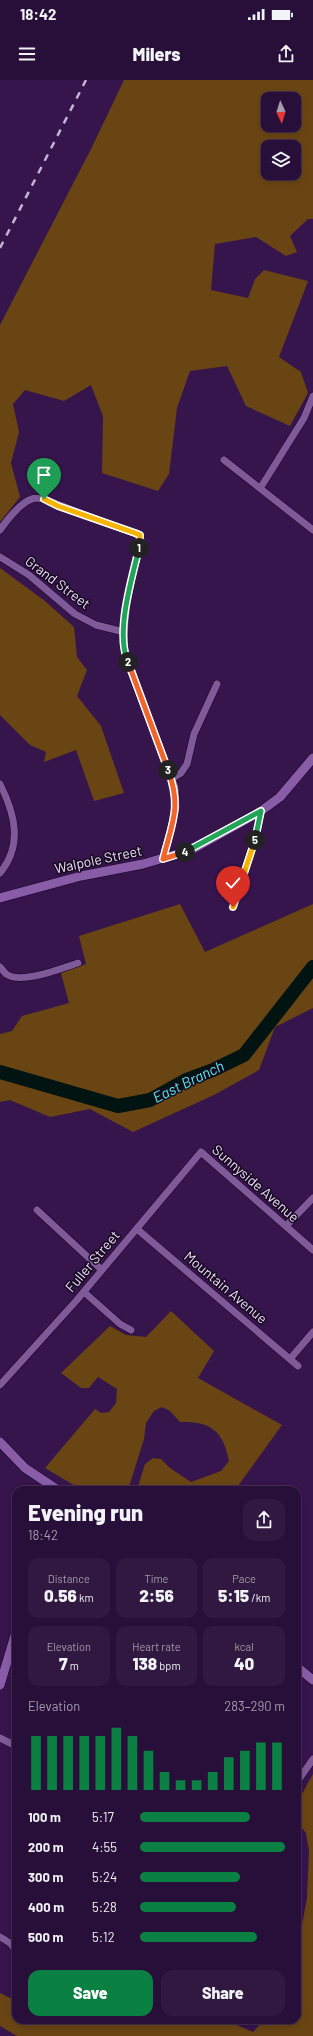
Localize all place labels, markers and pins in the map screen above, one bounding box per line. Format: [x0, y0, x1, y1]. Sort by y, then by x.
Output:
pin [27, 458, 61, 499]
pin: 1 [129, 538, 149, 558]
pin: 2 [118, 652, 138, 672]
pin: 3 [158, 760, 178, 780]
pin: 5 [245, 830, 265, 850]
pin: 4 [175, 842, 195, 862]
pin [216, 866, 250, 907]

